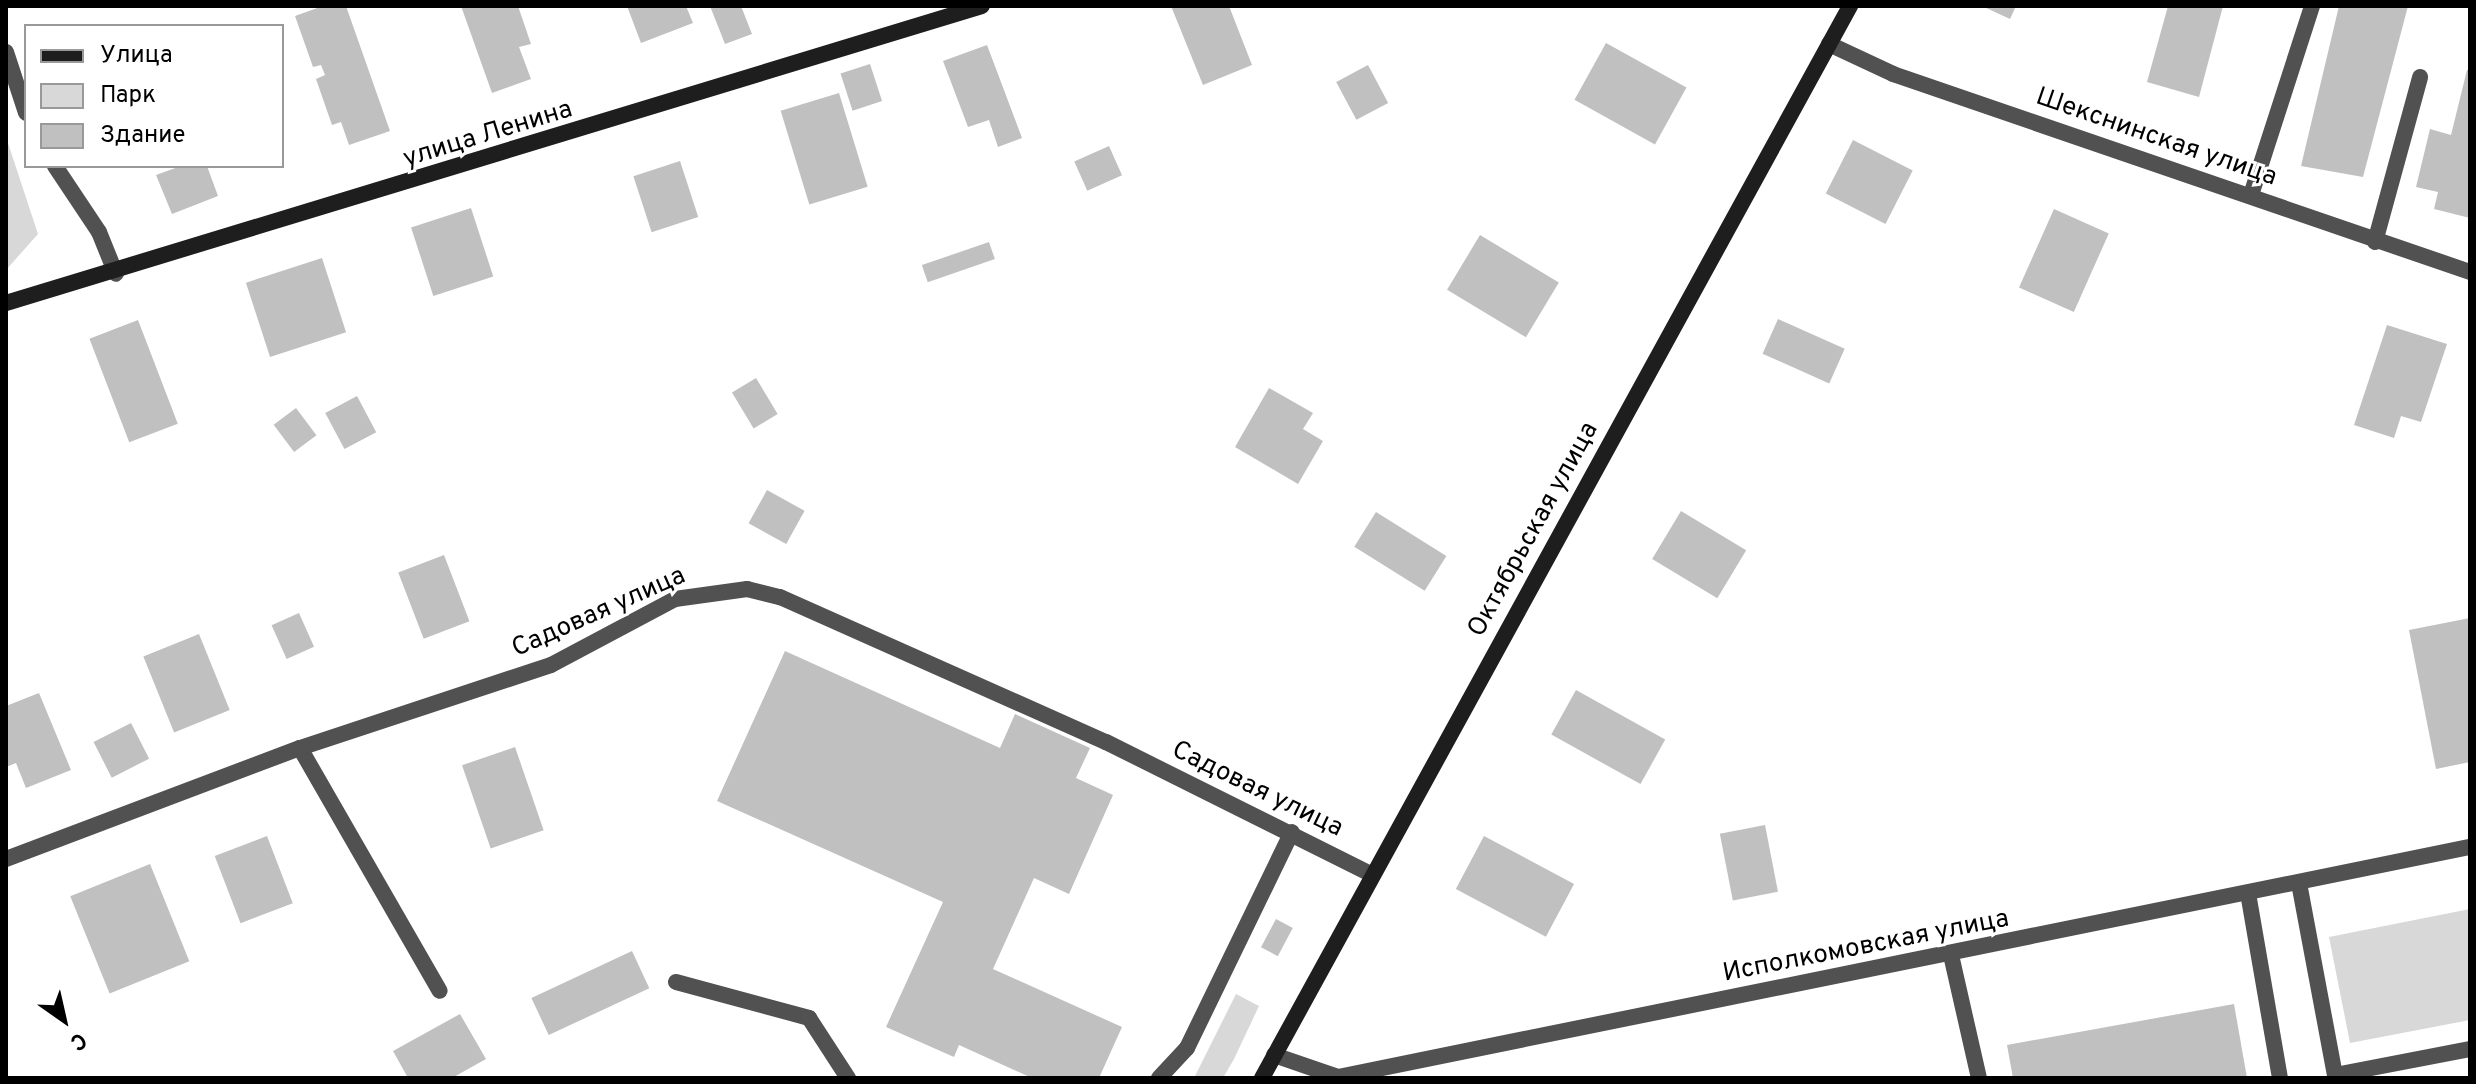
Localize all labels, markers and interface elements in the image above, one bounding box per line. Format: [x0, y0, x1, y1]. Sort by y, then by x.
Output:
legend [24, 24, 284, 168]
text: Улица [100, 41, 173, 71]
text: Парк [100, 81, 156, 111]
street label: Шекснинская улица [2031, 82, 2281, 194]
street label: улица Ленина [400, 94, 576, 176]
text: Здание [100, 121, 186, 151]
street label: Октябрьская улица [1462, 417, 1606, 643]
street label: Садовая улица [507, 561, 691, 665]
street label: Садовая улица [1166, 735, 1348, 845]
street label: Исполкомовская улица [1720, 904, 2012, 990]
north arrow [24, 980, 104, 1060]
text: С [64, 1025, 91, 1055]

